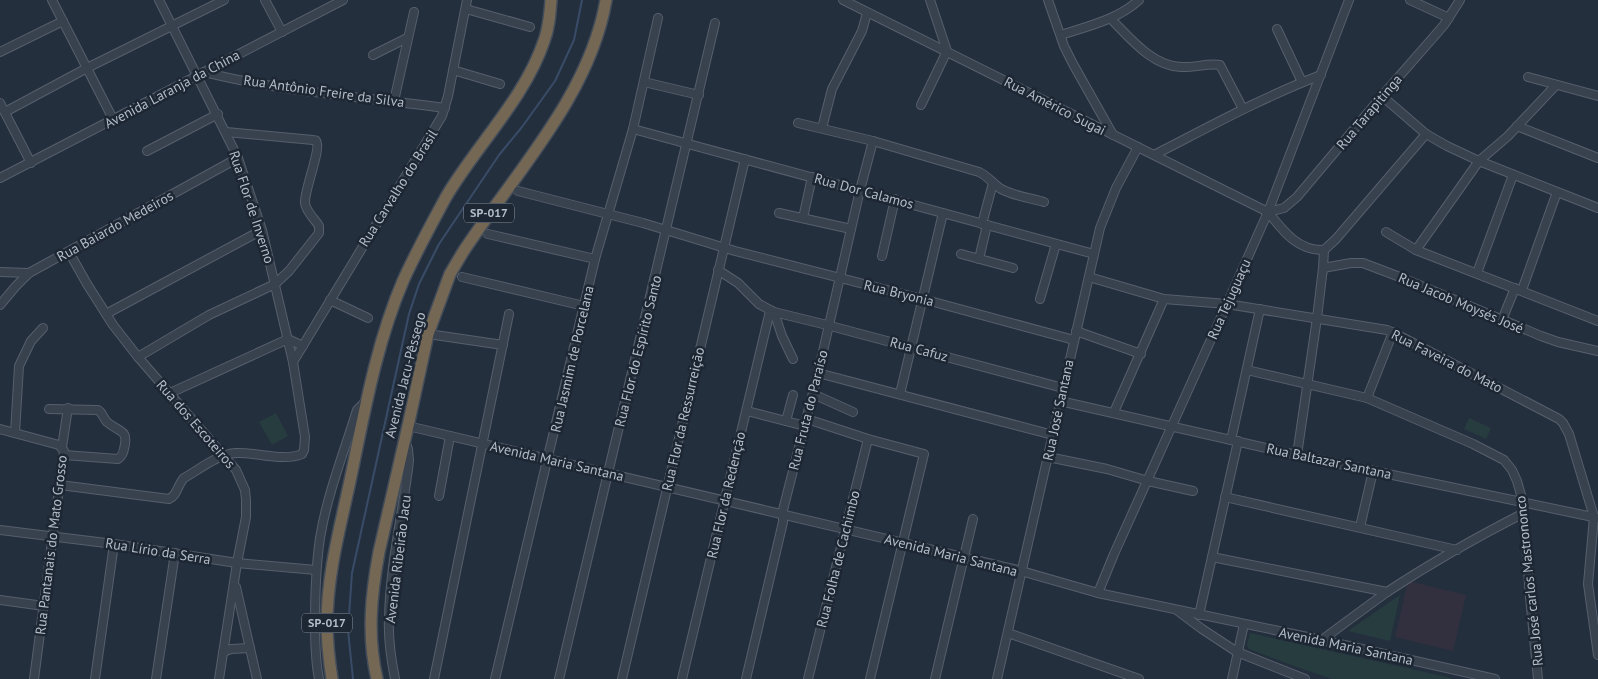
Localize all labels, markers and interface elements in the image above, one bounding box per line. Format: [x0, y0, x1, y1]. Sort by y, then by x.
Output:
street label: Avenida Laranja da China [101, 46, 243, 132]
street label: Rua Antônio Freire da Silva [242, 71, 406, 111]
street label: Rua Tarapitinga [1332, 71, 1406, 153]
street label: Rua Américo Sugai [1001, 73, 1109, 139]
street label: Rua Carvalho do Brasil [355, 126, 441, 250]
street label: Rua Flor de Inverno [225, 148, 279, 266]
street label: Rua Dor Calamos [812, 169, 916, 213]
street label: Rua Baiardo Medeiros [54, 186, 177, 266]
road number: SP-017 [464, 204, 514, 222]
street label: Rua Tejuguaçu [1203, 256, 1255, 342]
street label: Rua Jacob Moysés José [1396, 268, 1526, 338]
street label: Rua Flor do Espírito Santo [610, 273, 666, 429]
street label: Rua Bryonia [862, 276, 936, 310]
street label: Rua Jasmim de Porcelana [546, 284, 598, 434]
street label: Avenida Jacu-Pêssego [381, 310, 429, 440]
street label: Rua Faveira do Mato [1388, 325, 1506, 397]
street label: Rua Cafuz [888, 333, 950, 365]
street label: Rua Flor da Ressurreição [658, 345, 708, 493]
street label: Rua Fruta do Paraíso [784, 348, 832, 472]
street label: Rua José Santana [1038, 358, 1078, 462]
street label: Rua dos Escoteiros [153, 376, 239, 472]
street label: Rua Flor da Redenção [703, 430, 749, 560]
street label: Avenida Maria Santana [488, 437, 626, 485]
street label: Rua Baltazar Santana [1265, 439, 1393, 483]
street label: Rua Pantanais do Mato Grosso [31, 454, 71, 636]
street label: Rua Folha de Cachimbo [812, 489, 864, 629]
street label: Avenida Ribeirão Jacu [381, 494, 415, 624]
street label: Rua José carlos Mastrononco [1511, 495, 1547, 667]
street label: Avenida Maria Santana [883, 530, 1019, 580]
street label: Rua Lírio da Serra [104, 534, 212, 568]
road number: SP-017 [302, 614, 352, 632]
street label: Avenida Maria Santana [1277, 623, 1415, 669]

